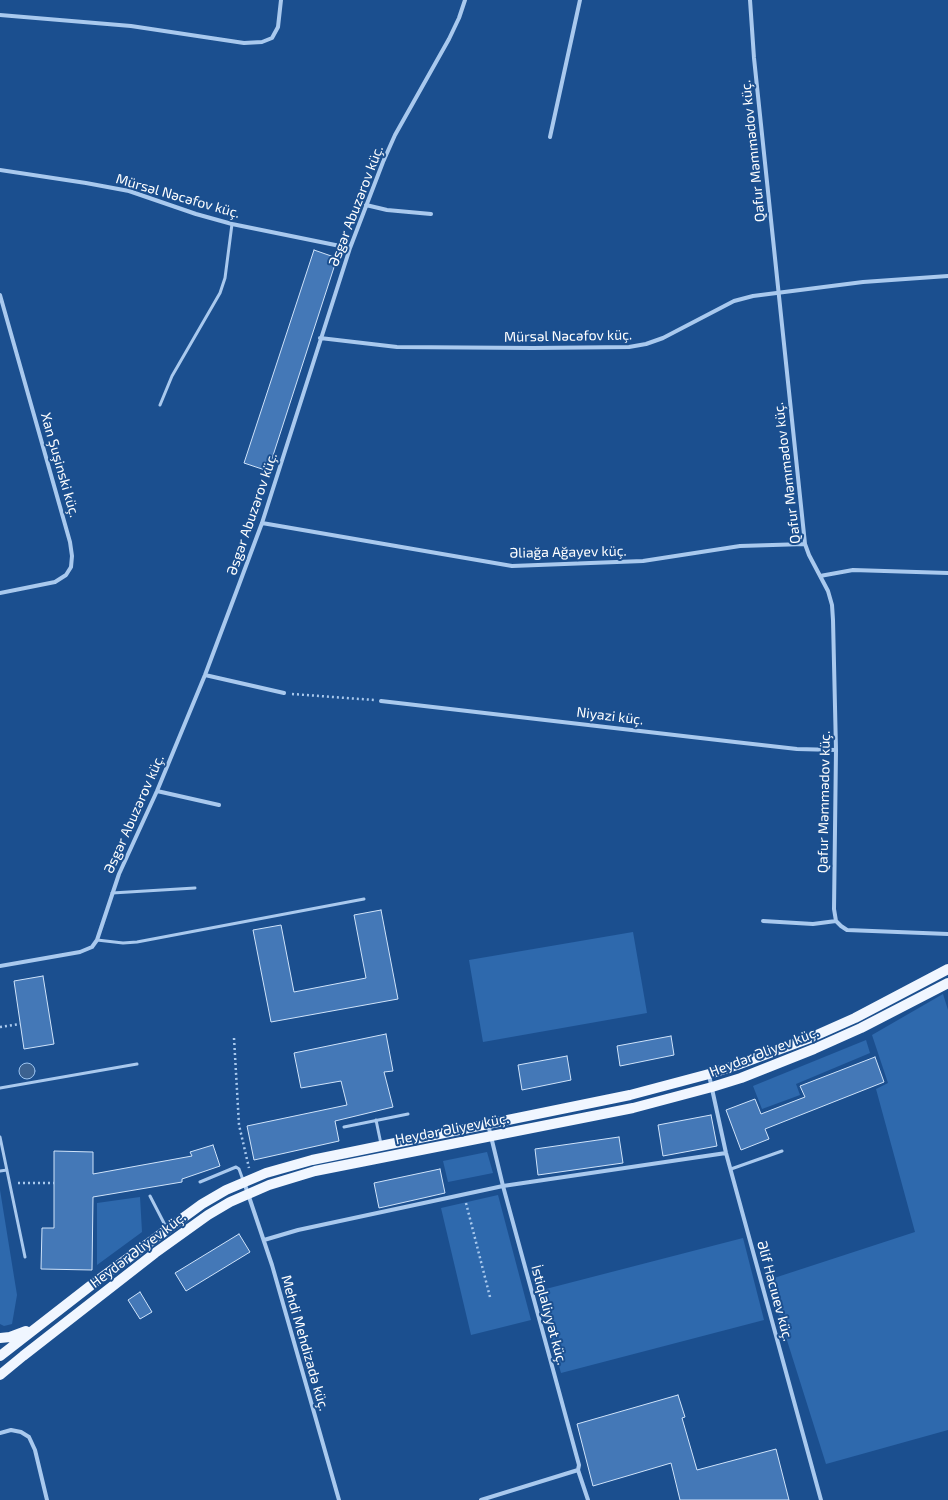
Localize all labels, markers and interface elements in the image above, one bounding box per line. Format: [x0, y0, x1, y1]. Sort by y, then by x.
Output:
street label: Qafur Məmmədov küç. [737, 79, 769, 223]
street label: Əsgər Abuzərov küç. [325, 143, 387, 269]
street label: Mürsəl Nəcəfov küç. [114, 170, 242, 222]
street label: Mürsəl Nəcəfov küç. [504, 326, 632, 346]
street label: Qafur Məmmədov küç. [770, 401, 804, 545]
street label: Xan Şuşinski küç. [37, 411, 83, 519]
street label: Əsgər Abuzərov küç. [223, 451, 281, 577]
street label: Əliağa Ağayev küç. [509, 543, 627, 561]
street label: Niyazi küç. [576, 704, 644, 728]
street label: Qafur Məmmədov küç. [814, 731, 834, 873]
street label: Əsgər Abuzərov küç. [100, 752, 168, 876]
street label: Heydər Əliyev küç. [707, 1023, 821, 1081]
street label: Heydər Əliyev küç. [394, 1110, 510, 1148]
street label: Heydər Əliyev küç. [87, 1209, 189, 1291]
street label: Əlif Hacıuev küç. [753, 1239, 797, 1343]
street label: İstiqlaliyyət küç. [528, 1263, 570, 1367]
street label: Mehdi Mehdizadə küç. [278, 1273, 332, 1413]

